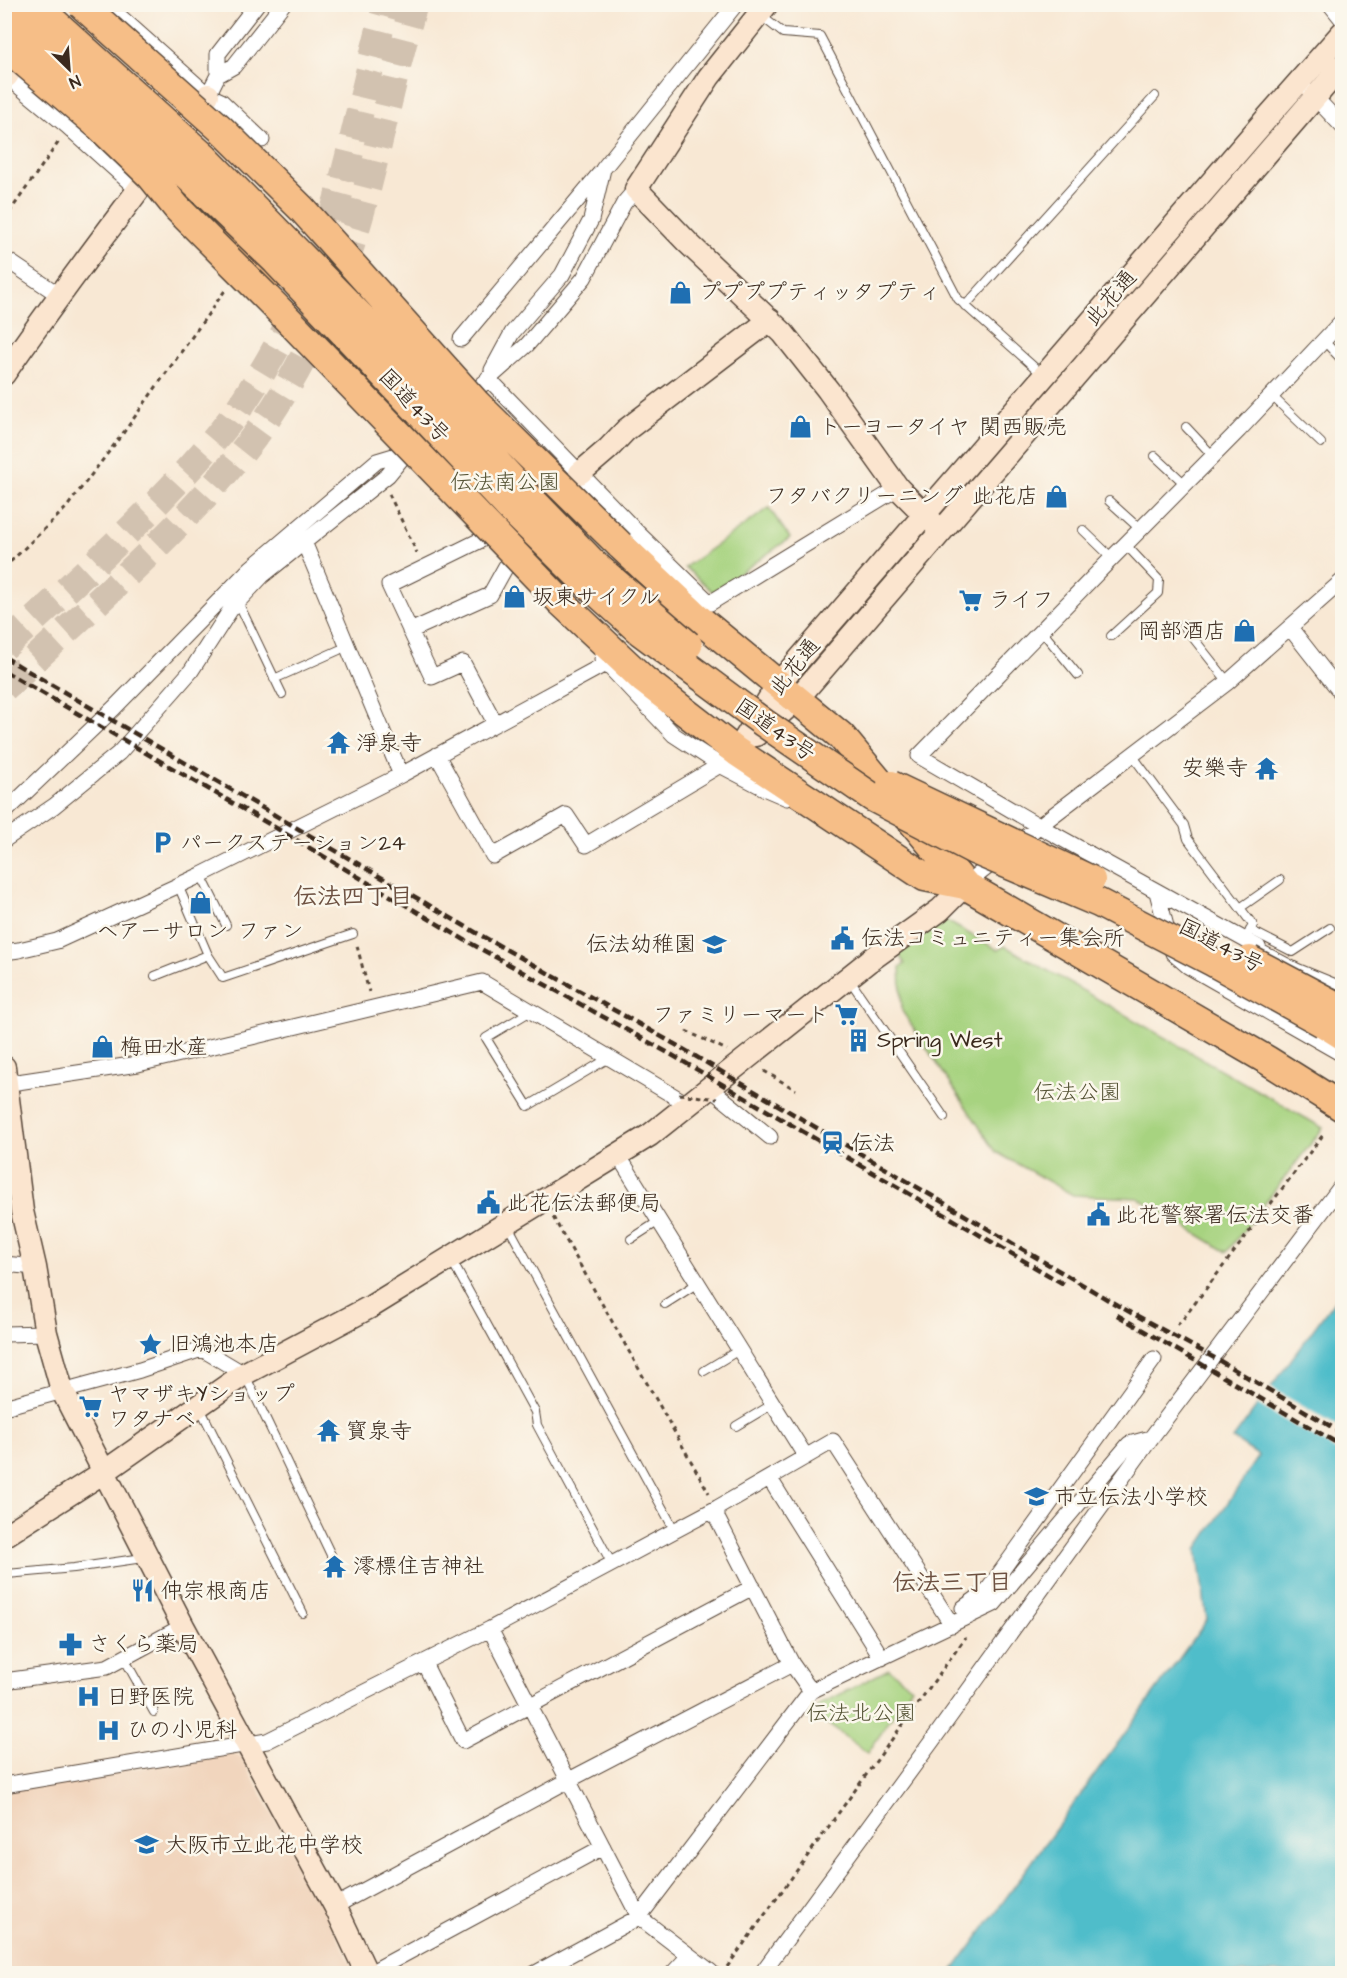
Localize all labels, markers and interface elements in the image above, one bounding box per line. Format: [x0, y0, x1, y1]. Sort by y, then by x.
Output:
north arrow [39, 39, 99, 99]
text: N [66, 70, 84, 94]
street label: 此花通 [1078, 263, 1144, 333]
place label: ププププティッタプティ [699, 277, 941, 308]
shop icon: ププププティッタプティ [668, 279, 694, 305]
street label: 国道43号 [371, 362, 457, 450]
place label: トーヨータイヤ 関西販売 [819, 412, 1067, 443]
shop icon: トーヨータイヤ 関西販売 [788, 414, 814, 440]
park label: 伝法南公園 [450, 467, 560, 498]
place label: フタバクリーニング 此花店 [766, 481, 1038, 512]
shop icon: フタバクリーニング 此花店 [1043, 483, 1069, 509]
place label: 坂東サイクル [532, 582, 660, 613]
shop icon: 坂東サイクル [501, 584, 527, 610]
place label: ライフ [989, 585, 1054, 616]
supermarket icon: ライフ [958, 587, 984, 613]
place label: 岡部酒店 [1138, 616, 1226, 647]
shop icon: 岡部酒店 [1231, 618, 1257, 644]
street label: 此花通 [762, 632, 828, 702]
street label: 国道43号 [728, 691, 822, 769]
place label: 淨泉寺 [356, 728, 422, 759]
temple icon: 淨泉寺 [325, 730, 351, 756]
place label: 安樂寺 [1182, 753, 1248, 784]
temple icon: 安樂寺 [1253, 755, 1279, 781]
place label: パークステーション24 [180, 828, 406, 859]
parking icon: パークステーション24 [149, 830, 175, 856]
district label: 伝法四丁目 [293, 880, 413, 914]
shop icon: ヘアーサロン ファン [187, 889, 213, 915]
street label: 国道43号 [1173, 911, 1269, 981]
place label: ヘアーサロン ファン [97, 916, 303, 947]
place label: 伝法コミュニティー集会所 [861, 923, 1125, 954]
public building icon: 伝法コミュニティー集会所 [830, 925, 856, 951]
place label: 伝法幼稚園 [586, 929, 696, 960]
school or university icon: 伝法幼稚園 [701, 931, 727, 957]
place label: ファミリーマート [653, 1000, 829, 1031]
supermarket icon: ファミリーマート [834, 1002, 860, 1028]
place label: Spring West [877, 1025, 1003, 1057]
building icon: Spring West [846, 1027, 872, 1053]
place label: 梅田水産 [120, 1032, 208, 1063]
shop icon: 梅田水産 [89, 1034, 115, 1060]
park label: 伝法公園 [1033, 1077, 1121, 1108]
place label: 伝法 [851, 1128, 895, 1159]
station icon: 伝法 [820, 1130, 846, 1156]
place label: 此花伝法郵便局 [507, 1188, 661, 1219]
public building icon: 此花伝法郵便局 [476, 1190, 502, 1216]
place label: 此花警察署伝法交番 [1116, 1200, 1314, 1231]
public building icon: 此花警察署伝法交番 [1085, 1202, 1111, 1228]
place label: 旧鴻池本店 [169, 1329, 279, 1360]
place icon: 旧鴻池本店 [138, 1331, 164, 1357]
place label: ヤマザキYショップ ワタナベ [108, 1379, 295, 1435]
supermarket icon: ヤマザキYショップ ワタナベ [77, 1394, 103, 1420]
place label: 寳泉寺 [346, 1416, 412, 1447]
temple icon: 寳泉寺 [315, 1418, 341, 1444]
place label: 市立伝法小学校 [1054, 1482, 1208, 1513]
school or university icon: 市立伝法小学校 [1023, 1484, 1049, 1510]
place label: 澪標住吉神社 [353, 1551, 485, 1582]
temple icon: 澪標住吉神社 [322, 1553, 348, 1579]
district label: 伝法三丁目 [892, 1566, 1012, 1600]
place label: 仲宗根商店 [161, 1576, 271, 1607]
restaurant icon: 仲宗根商店 [130, 1578, 156, 1604]
place label: さくら薬局 [89, 1629, 199, 1660]
pharmacy icon: さくら薬局 [58, 1631, 84, 1657]
place label: 日野医院 [106, 1682, 194, 1713]
hospital icon: 日野医院 [75, 1684, 101, 1710]
park label: 伝法北公園 [806, 1698, 916, 1729]
place label: ひの小児科 [127, 1715, 237, 1746]
hospital icon: ひの小児科 [96, 1717, 122, 1743]
place label: 大阪市立此花中学校 [165, 1830, 363, 1861]
school or university icon: 大阪市立此花中学校 [134, 1832, 160, 1858]

